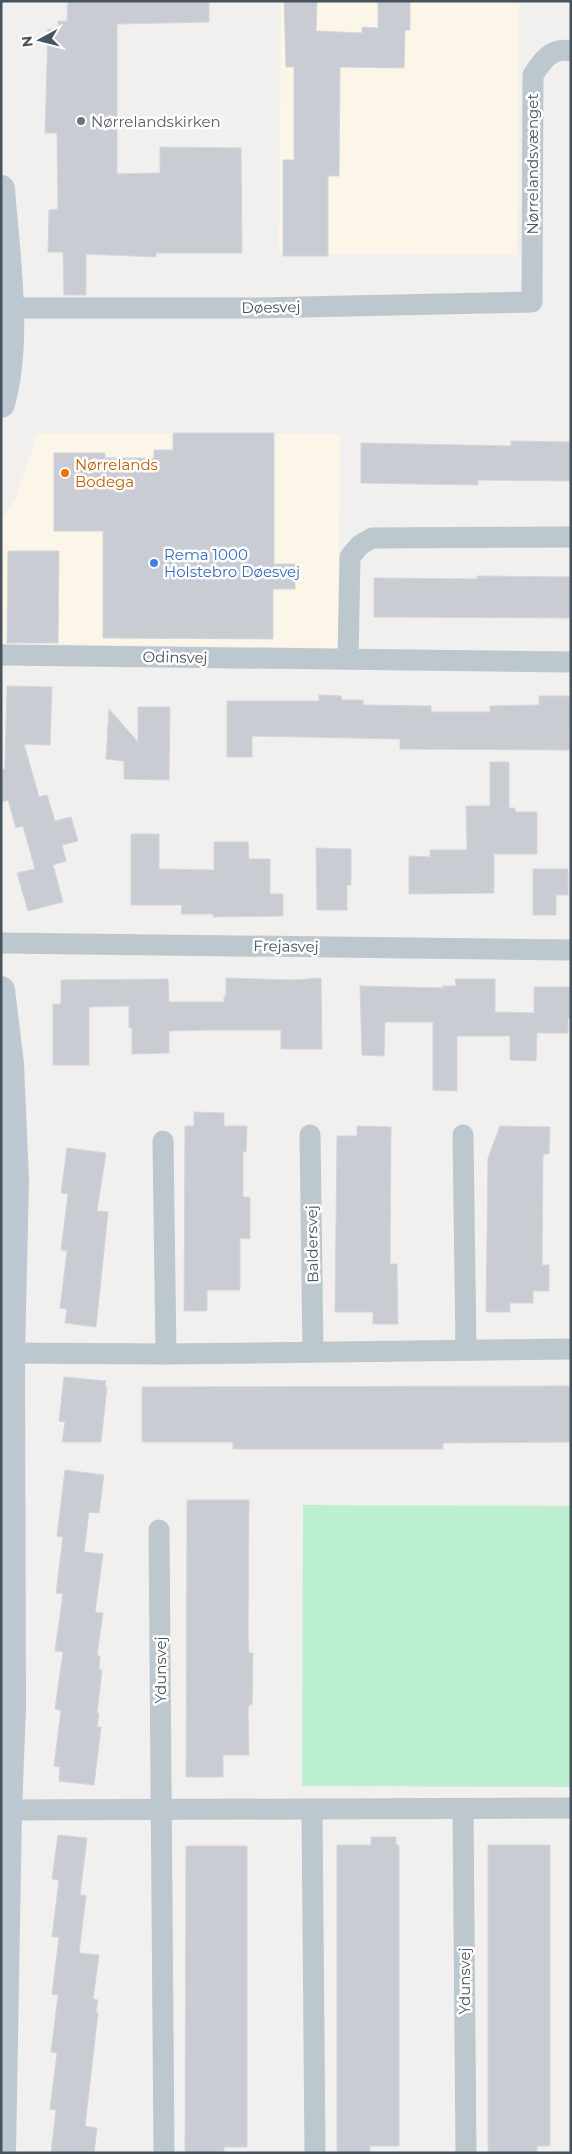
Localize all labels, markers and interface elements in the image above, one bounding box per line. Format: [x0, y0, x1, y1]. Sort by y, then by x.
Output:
north arrow [15, 15, 65, 65]
text: N [17, 35, 37, 48]
street label: Nørrelandsvænget [523, 94, 542, 234]
place label: Nørrelandskirken [91, 112, 221, 131]
marker: Nørrelandskirken [75, 115, 87, 127]
street label: Døesvej [241, 297, 301, 317]
place label: Nørrelands Bodega [75, 455, 158, 491]
marker: Nørrelands Bodega [59, 467, 71, 479]
place label: Rema 1000 Holstebro Døesvej [164, 545, 300, 581]
marker: Rema 1000 Holstebro Døesvej [148, 557, 160, 569]
street label: Odinsvej [142, 647, 208, 667]
street label: Frejasvej [253, 936, 319, 956]
street label: Baldersvej [302, 1205, 322, 1283]
street label: Ydunsvej [151, 1636, 170, 1704]
street label: Ydunsvej [455, 1947, 474, 2015]

